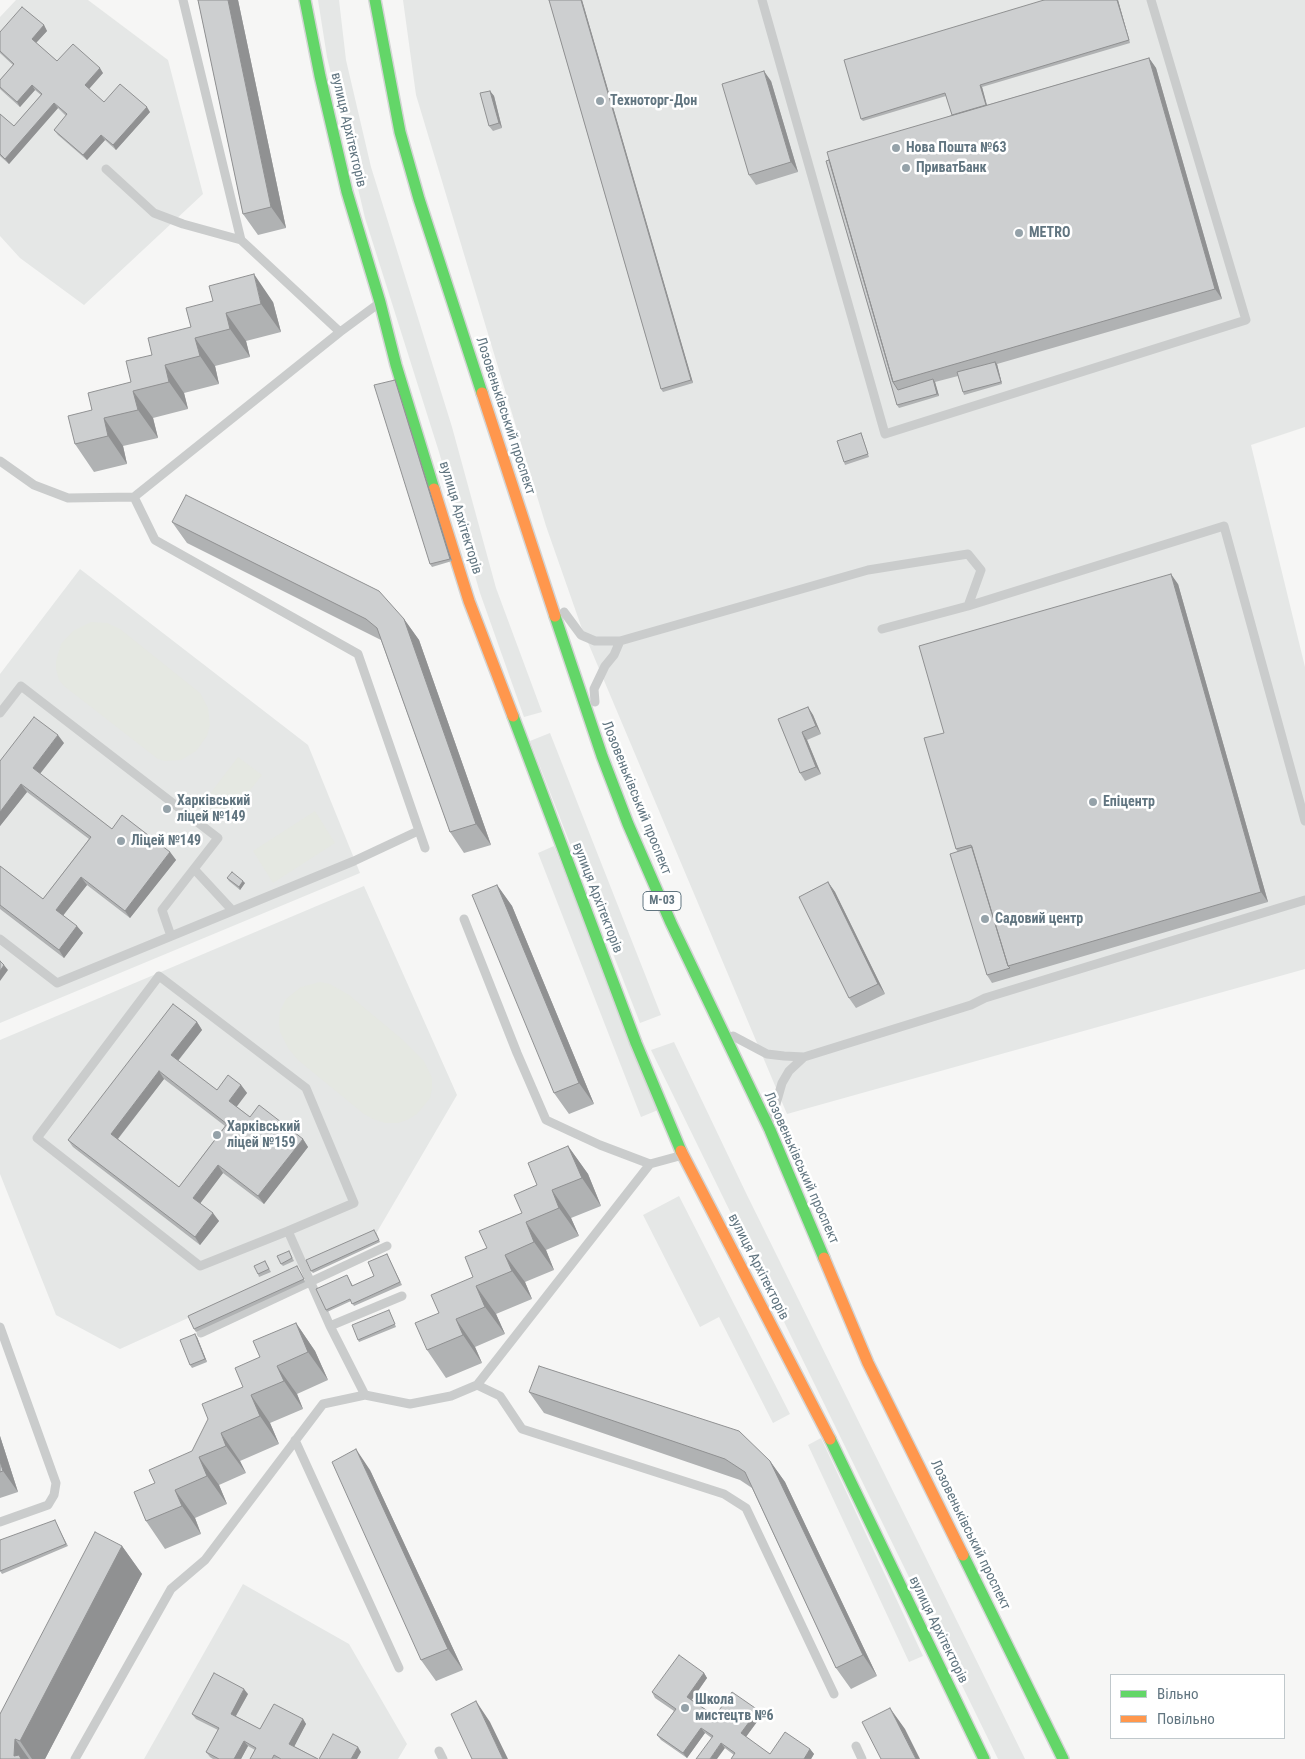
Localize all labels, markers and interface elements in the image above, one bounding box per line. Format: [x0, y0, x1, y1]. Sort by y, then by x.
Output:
street label: вулиця Архітекторів [327, 71, 369, 189]
place label: Техноторг-Дон [610, 93, 697, 109]
marker: Техноторг-Дон [594, 95, 606, 107]
place label: Нова Пошта №63 [906, 140, 1006, 156]
marker: Нова Пошта №63 [890, 142, 902, 154]
place label: ПриватБанк [916, 160, 987, 176]
marker: ПриватБанк [900, 162, 912, 174]
place label: METRO [1029, 225, 1070, 241]
marker: METRO [1013, 227, 1025, 239]
street label: Лозовеньківський проспект [472, 335, 538, 497]
street label: вулиця Архітекторів [435, 460, 485, 576]
street label: Лозовеньківський проспект [597, 719, 675, 877]
place label: Харківський ліцей №149 [177, 793, 250, 826]
place label: Епіцентр [1103, 794, 1155, 810]
marker: Епіцентр [1087, 796, 1099, 808]
marker: Харківський ліцей №149 [161, 803, 173, 815]
place label: Ліцей №149 [131, 833, 201, 849]
marker: Ліцей №149 [115, 835, 127, 847]
street label: вулиця Архітекторів [568, 840, 626, 956]
road number: М-03 [643, 891, 681, 910]
place label: Садовий центр [995, 911, 1083, 927]
marker: Садовий центр [979, 913, 991, 925]
street label: Лозовеньківський проспект [760, 1089, 842, 1247]
place label: Харківський ліцей №159 [227, 1119, 300, 1152]
marker: Харківський ліцей №159 [211, 1129, 223, 1141]
street label: вулиця Архітекторів [724, 1211, 792, 1323]
street label: Лозовеньківський проспект [926, 1457, 1014, 1613]
street label: вулиця Архітекторів [905, 1574, 971, 1686]
legend [1110, 1674, 1285, 1739]
text: Вільно [1157, 1685, 1199, 1703]
place label: Школа мистецтв №6 [695, 1692, 774, 1724]
marker: Школа мистецтв №6 [679, 1702, 691, 1714]
text: Повільно [1157, 1710, 1215, 1728]

